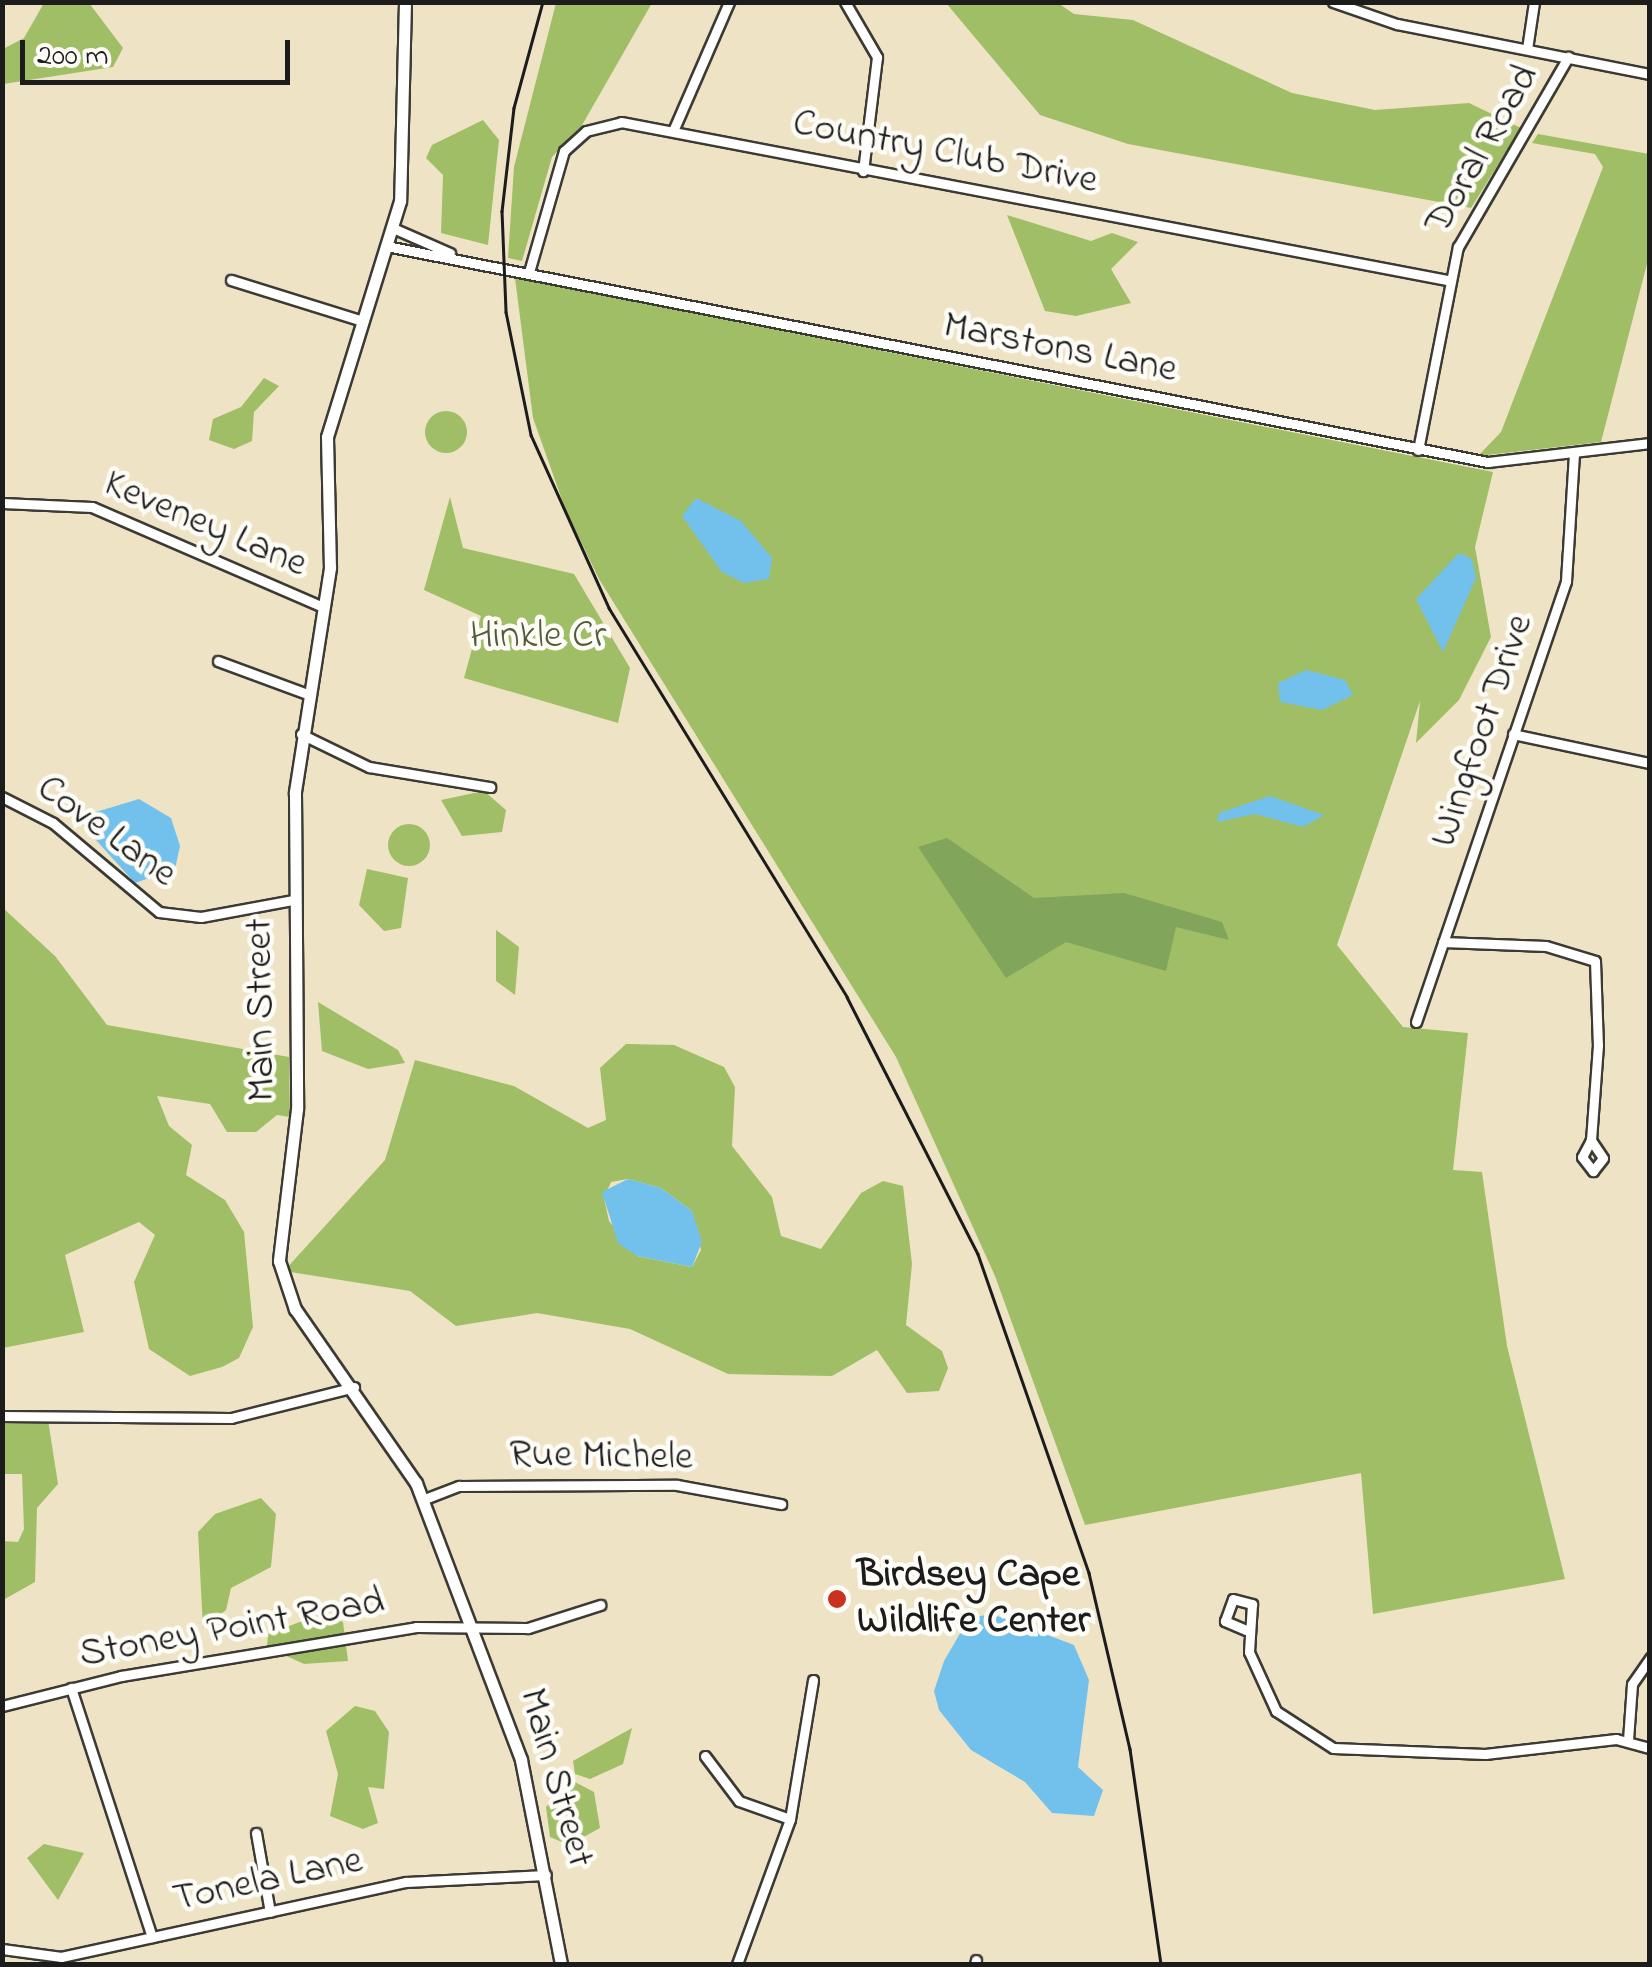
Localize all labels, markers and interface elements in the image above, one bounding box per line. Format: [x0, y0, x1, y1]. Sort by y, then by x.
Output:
scale bar [25, 20, 295, 82]
text: 200 m [37, 35, 109, 79]
street label: Doral Road [1415, 57, 1551, 243]
street label: Country Club Drive [789, 100, 1101, 206]
street label: Marstons Lane [939, 303, 1181, 395]
street label: Keveney Lane [96, 461, 314, 589]
street label: Wingfoot Drive [1421, 608, 1545, 854]
park label: Hinkle Cr [470, 613, 606, 661]
street label: Cove Lane [27, 765, 185, 899]
street label: Main Street [236, 918, 288, 1102]
street label: Rue Michele [509, 1431, 693, 1483]
place label: Birdsey Cape Wildlife Center [857, 1552, 1090, 1646]
street label: Stoney Point Road [76, 1579, 388, 1679]
marker: Birdsey Cape Wildlife Center [826, 1588, 848, 1610]
street label: Main Street [507, 1683, 603, 1873]
street label: Tonela Lane [169, 1838, 367, 1924]

